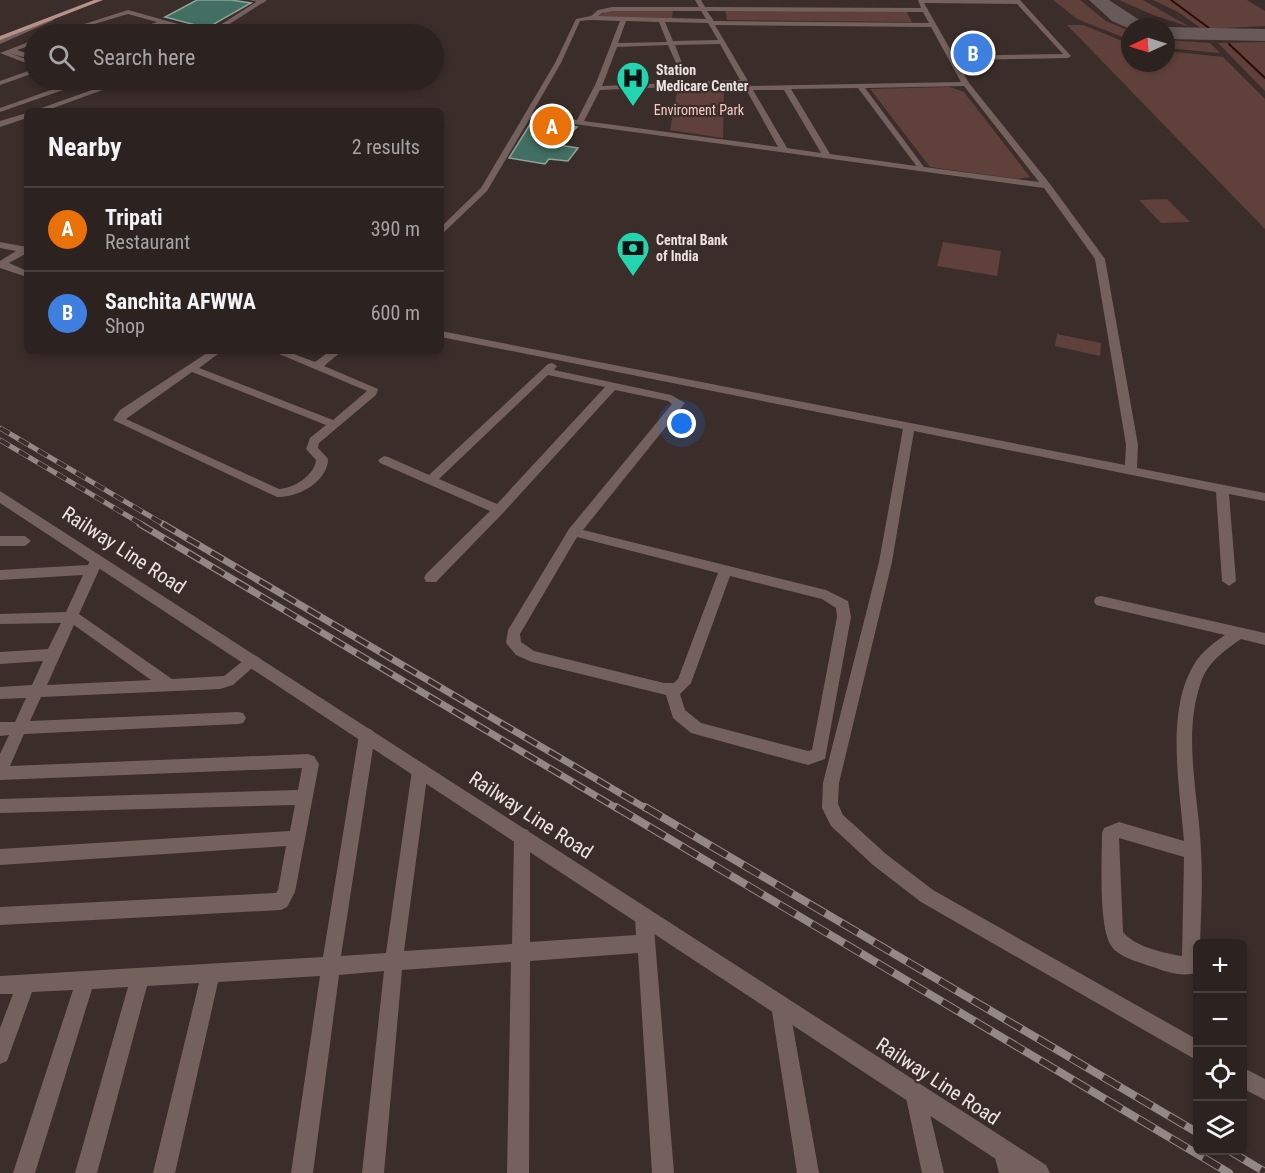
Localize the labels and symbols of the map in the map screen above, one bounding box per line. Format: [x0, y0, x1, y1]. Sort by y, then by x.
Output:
north arrow [1121, 18, 1175, 72]
pin: B [954, 31, 992, 76]
hospital icon: Station Medicare Center [615, 60, 651, 107]
place label: Station Medicare Center [656, 62, 749, 94]
park label: Enviroment Park [654, 102, 745, 118]
pin: A [532, 104, 572, 148]
bank icon: Central Bank of India [615, 230, 651, 277]
place label: Central Bank of India [656, 232, 728, 264]
your location [667, 409, 696, 438]
street label: Railway Line Road [58, 501, 190, 599]
street label: Railway Line Road [465, 766, 597, 864]
street label: Railway Line Road [872, 1032, 1004, 1130]

